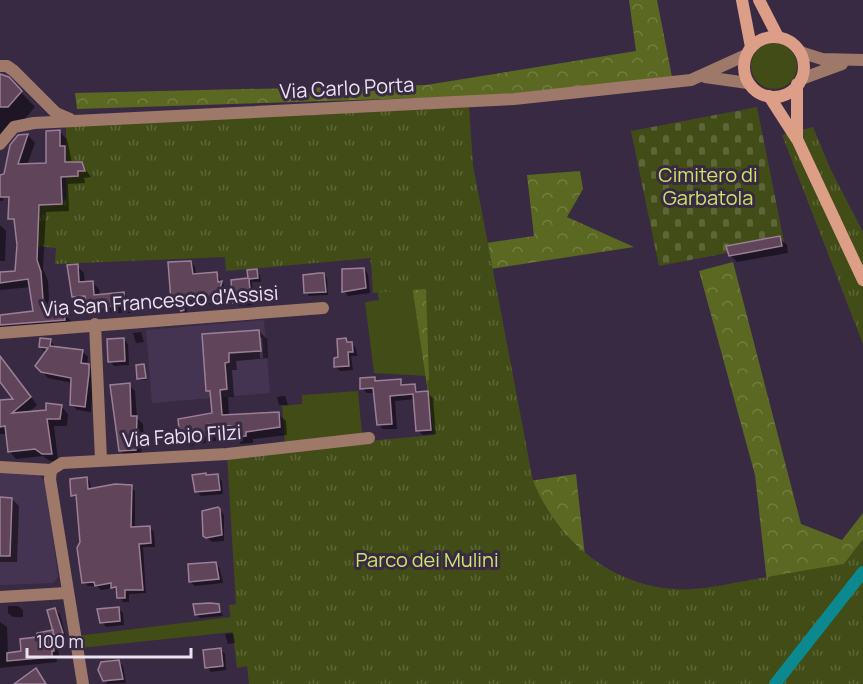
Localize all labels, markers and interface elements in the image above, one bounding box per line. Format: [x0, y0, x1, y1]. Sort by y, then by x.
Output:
street label: Via Carlo Porta [279, 70, 415, 105]
park label: Cimitero di Garbatola [658, 161, 758, 211]
street label: Via San Francesco d'Assisi [41, 279, 279, 322]
street label: Via Fabio Filzi [122, 418, 242, 453]
park label: Parco dei Mulini [355, 546, 499, 573]
scale bar [27, 621, 190, 659]
text: 100 m [36, 629, 84, 653]

